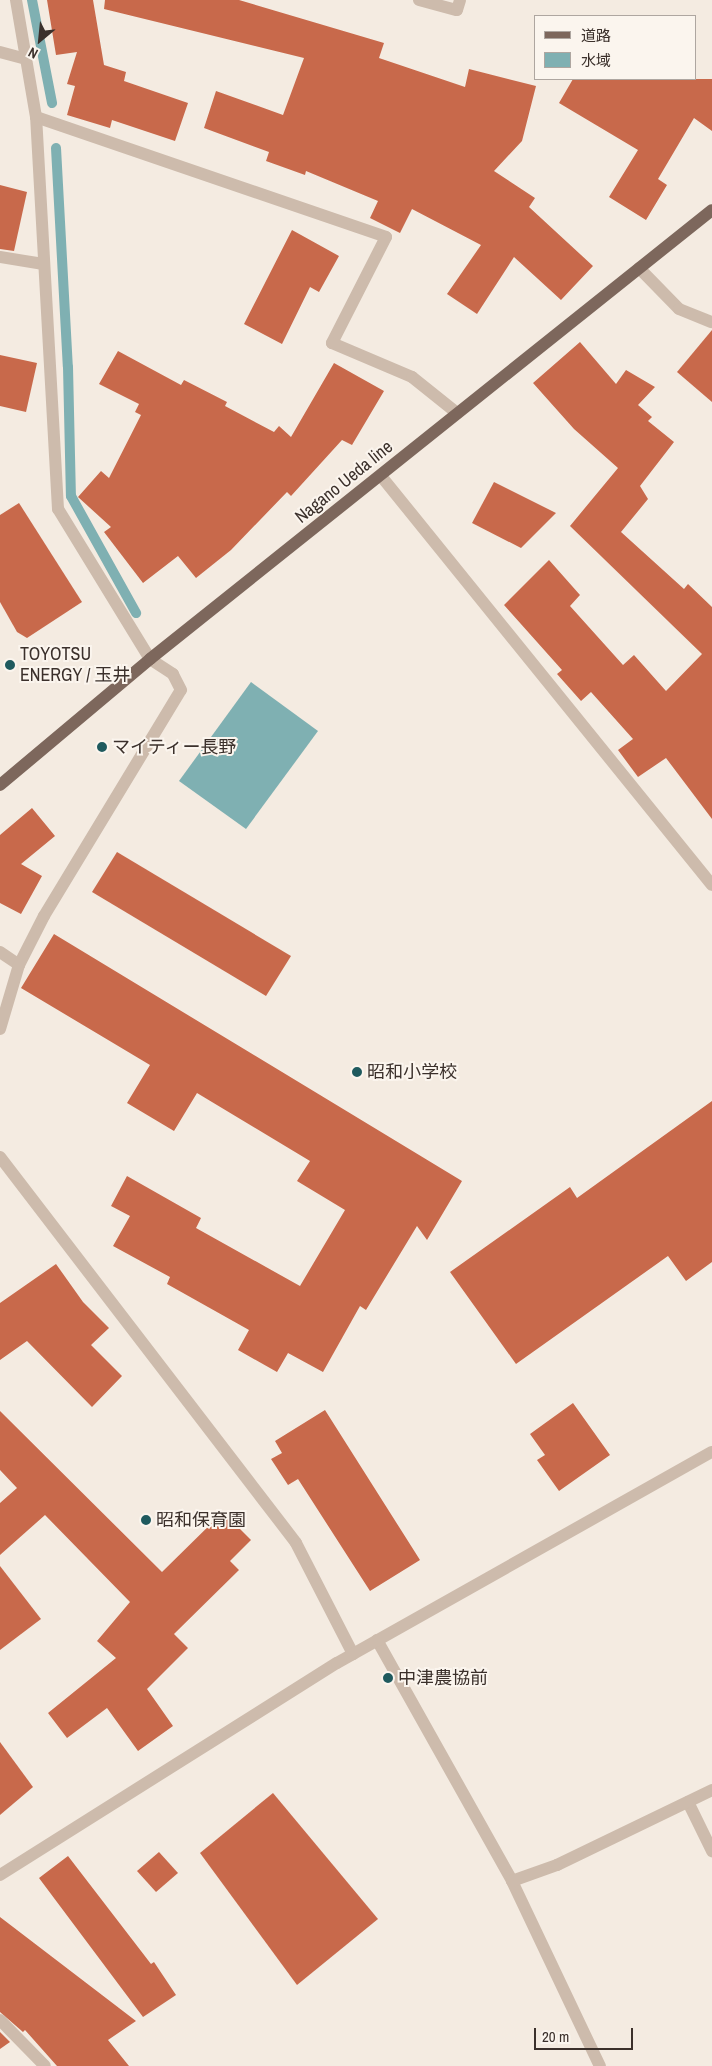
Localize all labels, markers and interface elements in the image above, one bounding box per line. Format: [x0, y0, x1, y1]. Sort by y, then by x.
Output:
north arrow [15, 15, 65, 65]
legend [534, 15, 697, 80]
text: 道路 [581, 25, 611, 46]
text: N [25, 43, 41, 63]
text: 水域 [581, 50, 611, 71]
street label: Nagano Ueda line [291, 436, 397, 528]
place label: TOYOTSU ENERGY / 玉井 [20, 644, 131, 686]
marker: TOYOTSU ENERGY / 玉井 [4, 659, 16, 671]
place label: マイティー長野 [112, 736, 238, 758]
marker: マイティー長野 [96, 741, 108, 753]
place label: 昭和小学校 [367, 1061, 457, 1083]
marker: 昭和小学校 [351, 1066, 363, 1078]
place label: 昭和保育園 [156, 1509, 246, 1531]
marker: 昭和保育園 [140, 1514, 152, 1526]
place label: 中津農協前 [398, 1667, 488, 1689]
marker: 中津農協前 [382, 1672, 394, 1684]
scale bar [537, 2018, 636, 2050]
text: 20 m [542, 2026, 569, 2047]

